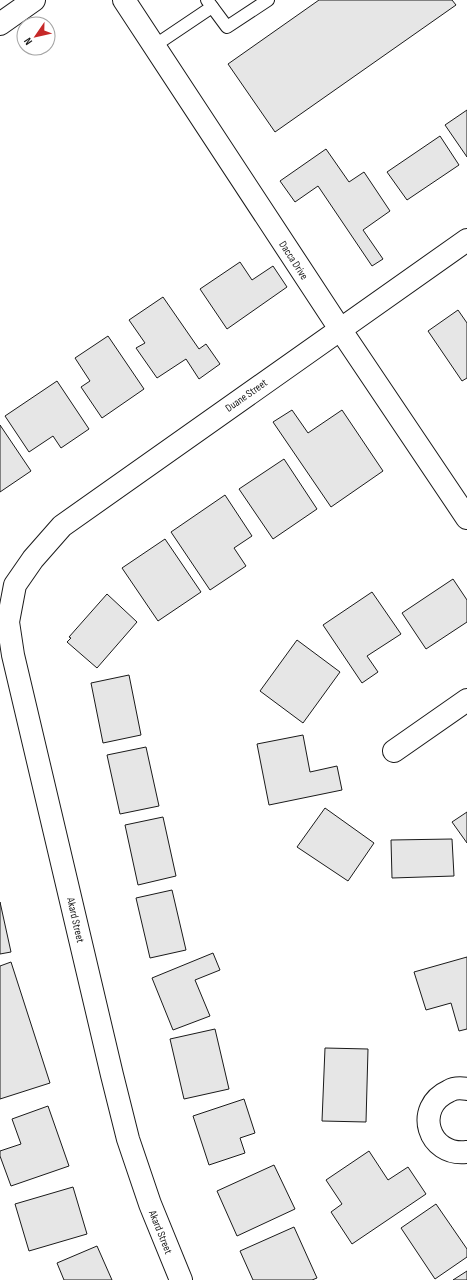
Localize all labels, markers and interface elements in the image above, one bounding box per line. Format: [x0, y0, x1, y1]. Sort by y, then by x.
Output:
north arrow [16, 16, 56, 56]
text: N [21, 35, 35, 47]
street label: Dacca Drive [276, 239, 311, 282]
street label: Duane Street [223, 376, 270, 415]
street label: Akard Street [64, 895, 87, 945]
street label: Akard Street [146, 1208, 175, 1256]

